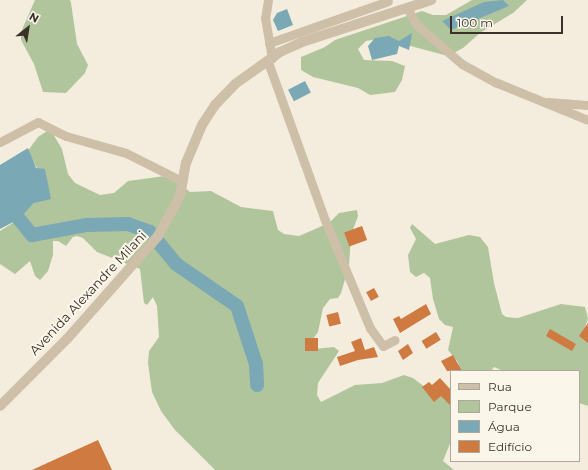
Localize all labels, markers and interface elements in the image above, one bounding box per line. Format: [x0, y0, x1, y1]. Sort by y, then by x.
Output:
north arrow [8, 8, 48, 48]
scale bar [452, 8, 565, 34]
text: N [27, 9, 41, 26]
text: 100 m [457, 15, 493, 30]
street label: Avenida Alexandre Milani [26, 228, 150, 358]
legend [450, 370, 580, 462]
text: Rua [488, 379, 512, 394]
text: Parque [488, 399, 532, 414]
text: Água [488, 419, 520, 434]
text: Edifício [488, 439, 532, 454]

